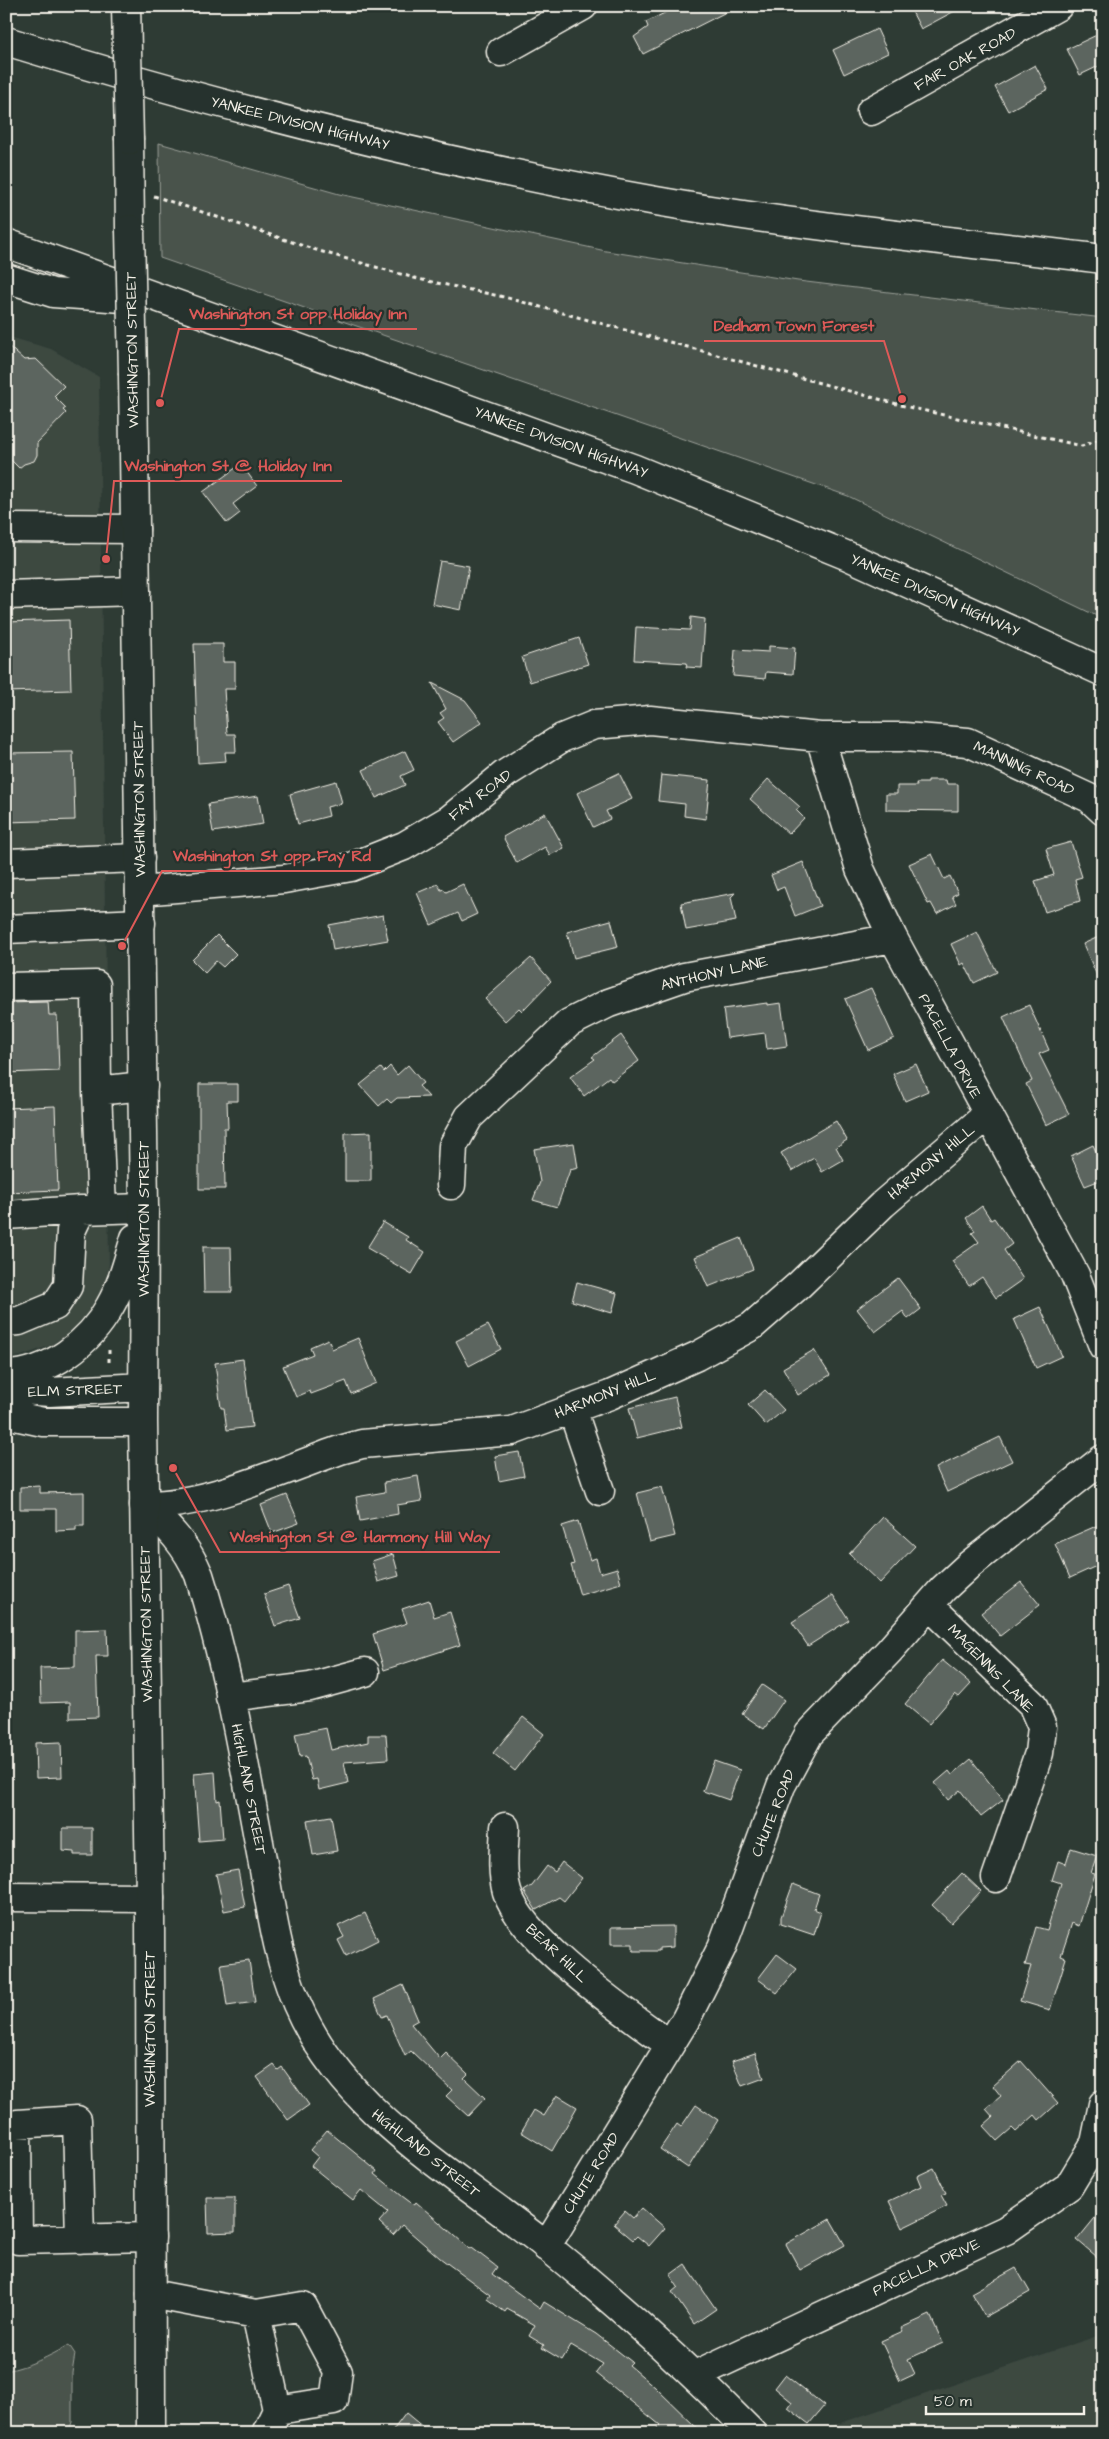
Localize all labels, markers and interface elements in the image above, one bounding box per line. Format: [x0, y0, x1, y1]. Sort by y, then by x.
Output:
street label: FAIR OAK ROAD [910, 23, 1020, 96]
street label: YANKEE DIVISION HIGHWAY [208, 91, 391, 156]
street label: WASHINGTON STREET [121, 271, 144, 428]
callout: Washington St opp Holiday Inn [179, 298, 417, 329]
text: Washington St opp Holiday Inn [188, 303, 407, 327]
callout: Dedham Town Forest [704, 310, 884, 341]
text: Dedham Town Forest [714, 315, 875, 337]
street label: YANKEE DIVISION HIGHWAY [471, 401, 651, 484]
callout: Washington St @ Holiday Inn [114, 450, 342, 481]
text: Washington St @ Holiday Inn [123, 455, 332, 479]
street label: YANKEE DIVISION HIGHWAY [847, 549, 1023, 642]
street label: WASHINGTON STREET [128, 720, 151, 877]
street label: MANNING ROAD [970, 736, 1078, 801]
street label: FAY ROAD [444, 765, 516, 826]
callout: Washington St opp Fay Rd [162, 840, 381, 871]
text: Washington St opp Fay Rd [172, 845, 372, 869]
street label: ANTHONY LANE [659, 951, 770, 996]
street label: PACELLA DRIVE [913, 990, 986, 1102]
street label: HARMONY HILL [883, 1119, 980, 1205]
street label: WASHINGTON STREET [134, 1140, 155, 1297]
street label: HARMONY HILL [551, 1364, 659, 1424]
street label: ELM STREET [27, 1378, 123, 1403]
callout: Washington St @ Harmony Hill Way [220, 1521, 500, 1552]
text: Washington St @ Harmony Hill Way [229, 1526, 491, 1550]
street label: WASHINGTON STREET [135, 1545, 158, 1702]
street label: MAGENNIS LANE [943, 1619, 1039, 1718]
street label: HIGHLAND STREET [226, 1722, 272, 1857]
street label: CHUTE ROAD [746, 1766, 801, 1860]
street label: BEAR HILL [521, 1919, 593, 1988]
street label: WASHINGTON STREET [140, 1950, 161, 2107]
street label: HIGHLAND STREET [367, 2104, 485, 2203]
street label: CHUTE ROAD [558, 2128, 625, 2218]
street label: PACELLA DRIVE [869, 2233, 983, 2301]
scale bar [926, 2384, 1084, 2416]
text: 50 m [934, 2391, 972, 2412]

